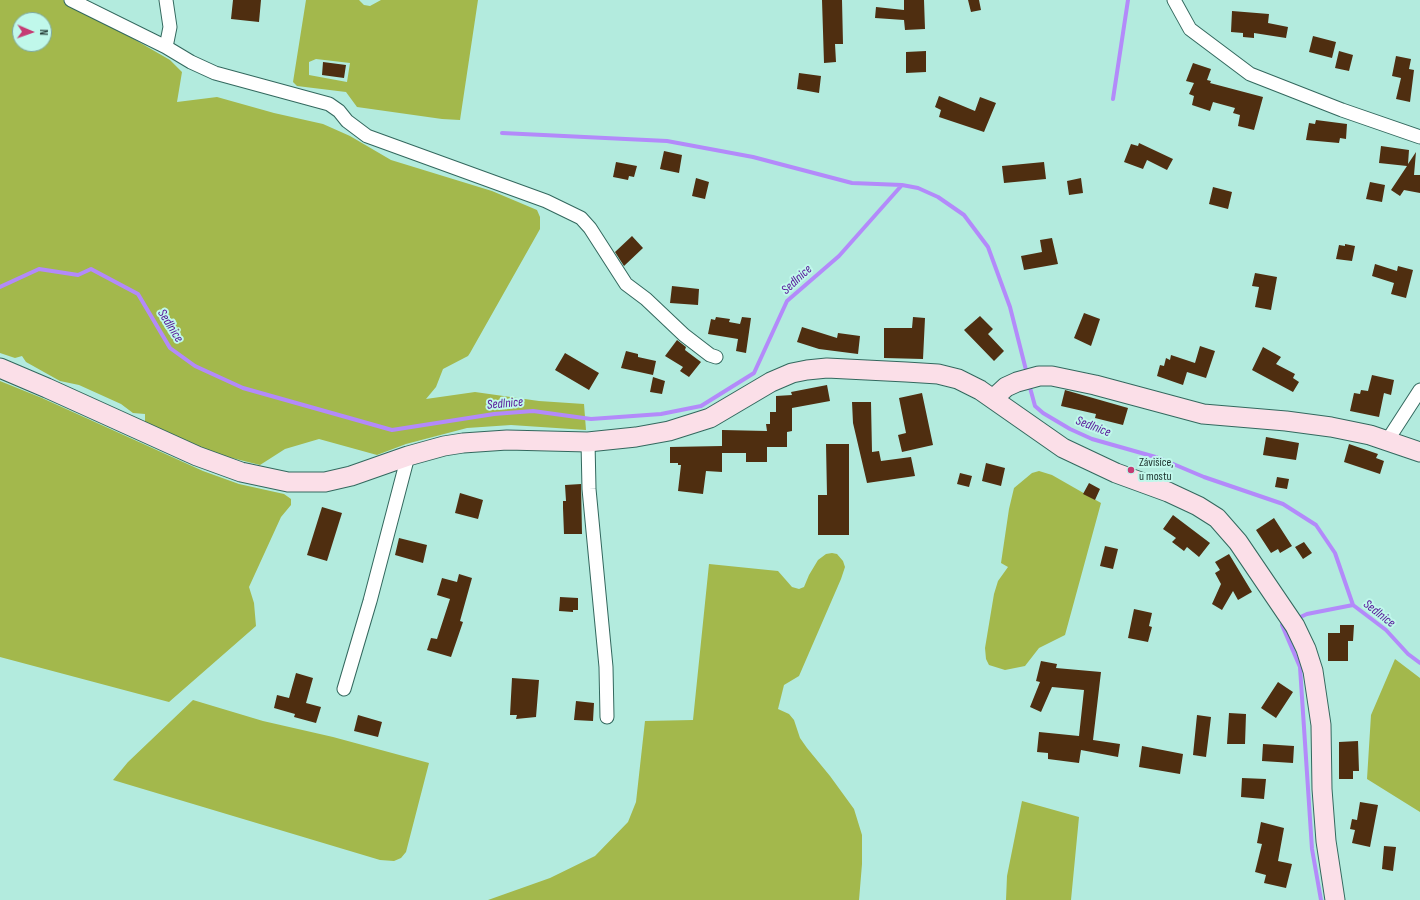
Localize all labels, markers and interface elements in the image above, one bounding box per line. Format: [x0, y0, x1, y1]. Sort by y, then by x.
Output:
north arrow [12, 12, 52, 52]
text: N [37, 29, 50, 36]
water label: Sedlnice [778, 262, 816, 298]
water label: Sedlnice [154, 307, 186, 345]
water label: Sedlnice [486, 395, 524, 413]
water label: Sedlnice [1073, 413, 1113, 441]
place label: Závišice, u mostu [1139, 456, 1174, 484]
marker: Závišice, u mostu [1126, 465, 1136, 475]
water label: Sedlnice [1360, 597, 1398, 631]

